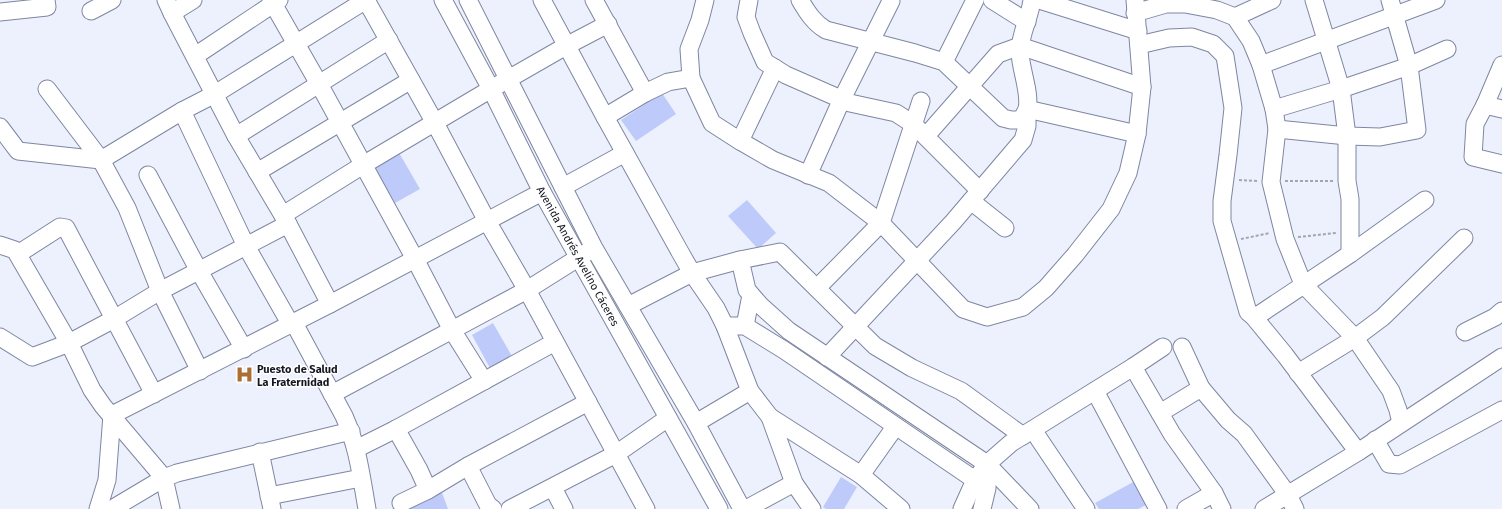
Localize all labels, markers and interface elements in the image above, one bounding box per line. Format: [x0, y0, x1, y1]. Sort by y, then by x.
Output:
street label: Avenida Andrés Avelino Cáceres [534, 184, 622, 328]
place label: Puesto de Salud La Fraternidad [257, 363, 338, 389]
hospital icon: Puesto de Salud La Fraternidad [234, 365, 254, 385]

